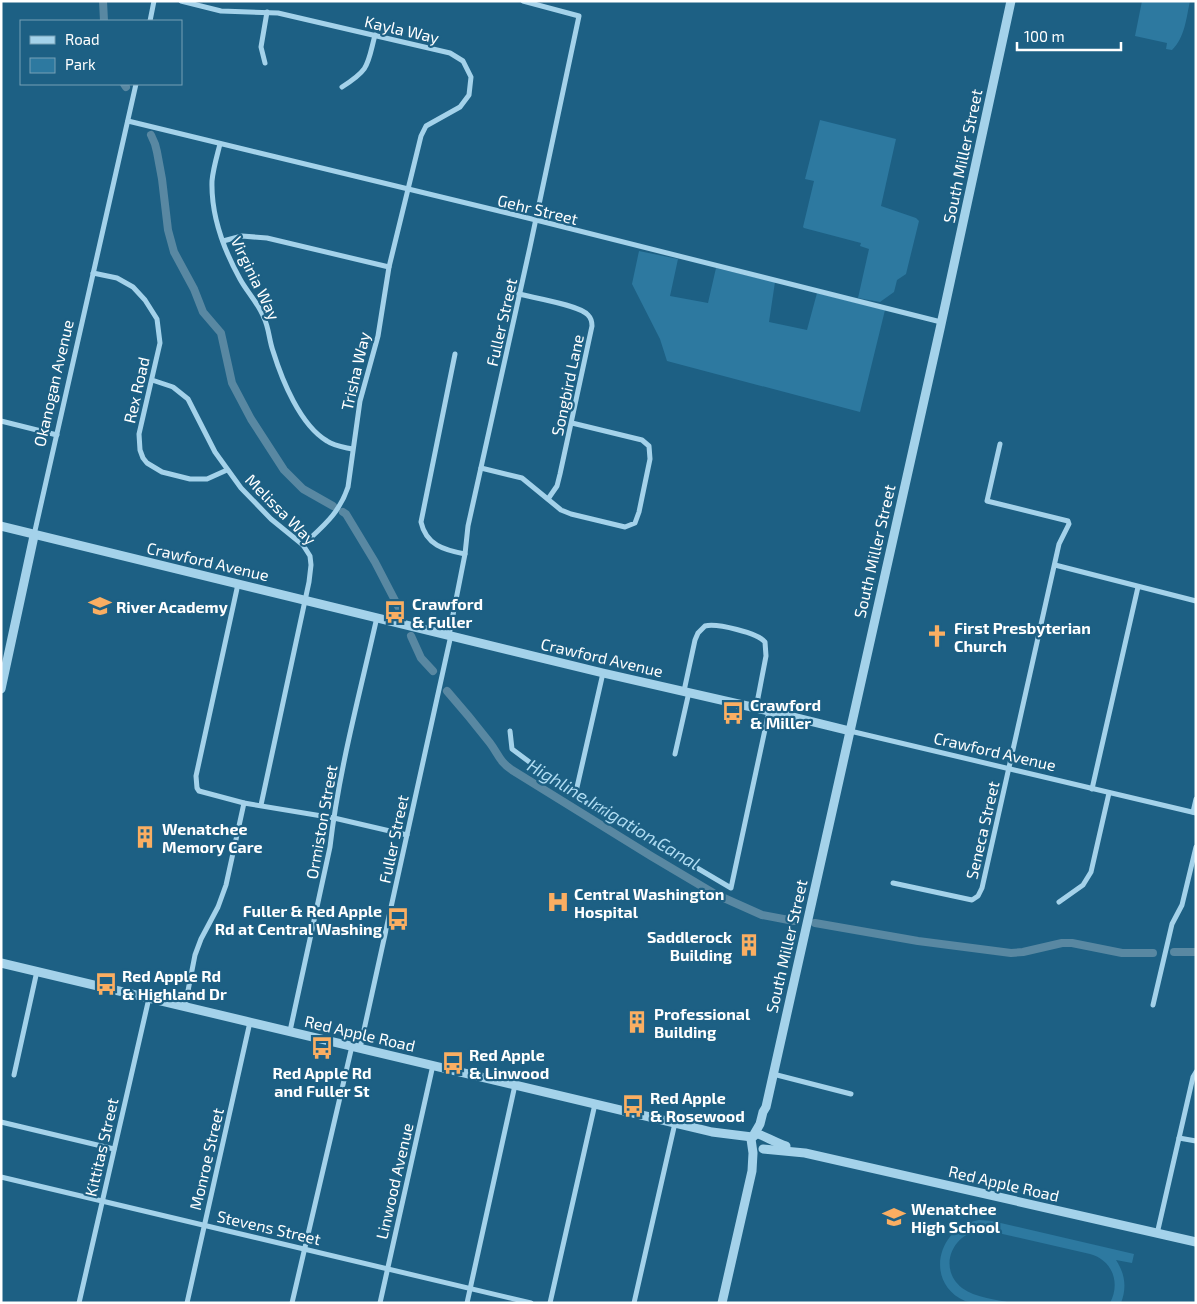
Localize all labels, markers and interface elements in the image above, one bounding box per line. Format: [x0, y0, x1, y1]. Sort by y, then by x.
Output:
street label: Kayla Way [363, 11, 442, 47]
legend [20, 20, 182, 85]
scale bar [1017, 20, 1121, 52]
text: 100 m [1024, 27, 1065, 45]
text: Road [65, 30, 100, 48]
text: Park [65, 55, 96, 73]
street label: South Miller Street [939, 87, 985, 225]
street label: Gehr Street [496, 190, 580, 228]
street label: Virginia Way [228, 233, 285, 323]
street label: Fuller Street [482, 276, 520, 368]
street label: Okanogan Avenue [29, 318, 77, 448]
street label: Trisha Way [337, 329, 373, 412]
street label: Songbird Lane [547, 333, 587, 437]
street label: Rex Road [119, 355, 153, 425]
street label: Melissa Way [242, 470, 321, 549]
street label: South Miller Street [849, 482, 899, 620]
street label: Crawford Avenue [145, 538, 271, 584]
school or university icon: River Academy [87, 593, 113, 619]
place label: Crawford & Fuller [412, 594, 483, 631]
place label: River Academy [116, 597, 228, 617]
bus stop icon: Crawford & Fuller [382, 599, 408, 625]
place label: First Presbyterian Church [954, 618, 1091, 655]
church icon: First Presbyterian Church [924, 623, 950, 649]
street label: Crawford Avenue [539, 634, 665, 680]
place label: Crawford & Miller [750, 695, 821, 732]
bus stop icon: Crawford & Miller [720, 700, 746, 726]
street label: Crawford Avenue [932, 728, 1058, 774]
water label: Highline Irrigation Canal [524, 754, 704, 874]
street label: Ormiston Street [302, 763, 340, 881]
street label: Seneca Street [961, 779, 1003, 881]
street label: Fuller Street [374, 793, 412, 885]
place label: Wenatchee Memory Care [162, 819, 262, 857]
building icon: Wenatchee Memory Care [132, 824, 158, 850]
street label: South Miller Street [761, 877, 811, 1015]
place label: Central Washington Hospital [574, 884, 724, 921]
hospital icon: Central Washington Hospital [545, 889, 571, 915]
place label: Fuller & Red Apple Rd at Central Washing [215, 901, 383, 938]
bus stop icon: Fuller & Red Apple Rd at Central Washing [385, 906, 411, 932]
place label: Saddlerock Building [647, 927, 733, 964]
building icon: Saddlerock Building [736, 932, 762, 958]
place label: Red Apple Rd & Highland Dr [122, 966, 227, 1003]
bus stop icon: Red Apple Rd & Highland Dr [93, 971, 119, 997]
place label: Professional Building [654, 1004, 751, 1041]
building icon: Professional Building [624, 1009, 650, 1035]
street label: Red Apple Road [303, 1011, 417, 1055]
bus stop icon: Red Apple Rd and Fuller St [309, 1035, 335, 1061]
place label: Red Apple & Linwood [469, 1045, 549, 1082]
bus stop icon: Red Apple & Linwood [440, 1050, 466, 1076]
place label: Red Apple Rd and Fuller St [272, 1063, 372, 1100]
place label: Red Apple & Rosewood [650, 1088, 745, 1125]
bus stop icon: Red Apple & Rosewood [620, 1093, 646, 1119]
street label: Kittitas Street [80, 1096, 122, 1198]
street label: Monroe Street [185, 1106, 227, 1212]
street label: Linwood Avenue [371, 1121, 417, 1241]
street label: Red Apple Road [947, 1161, 1061, 1205]
place label: Wenatchee High School [911, 1199, 1001, 1236]
school or university icon: Wenatchee High School [881, 1204, 907, 1230]
street label: Stevens Street [215, 1206, 323, 1248]

